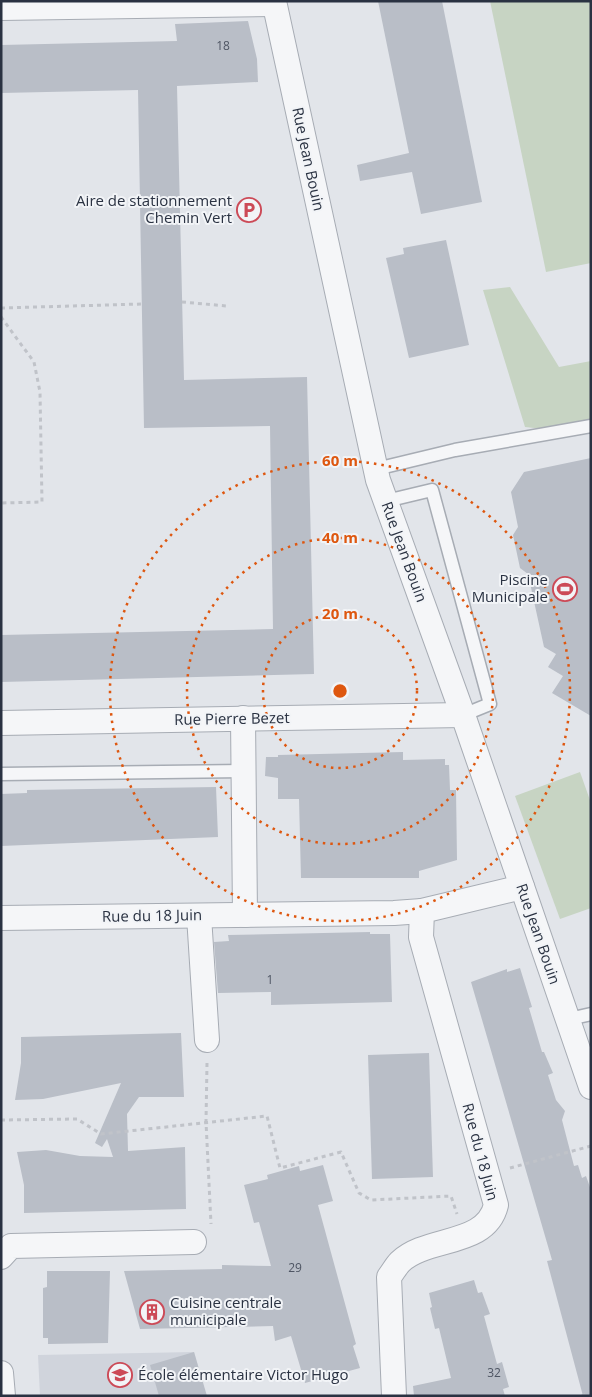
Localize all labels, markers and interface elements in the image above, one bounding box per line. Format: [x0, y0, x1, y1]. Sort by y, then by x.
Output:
house number: 18 [216, 37, 230, 54]
street label: Rue Jean Bouin [288, 105, 330, 212]
place label: Aire de stationnement Chemin Vert [76, 190, 232, 227]
parking icon: Aire de stationnement Chemin Vert [236, 197, 262, 223]
text: 60 m [322, 450, 358, 470]
street label: Rue Jean Bouin [377, 499, 432, 605]
text: 40 m [322, 527, 358, 547]
place label: Piscine Municipale [472, 569, 548, 606]
sports icon: Piscine Municipale [552, 576, 578, 602]
text: 20 m [322, 603, 358, 623]
centre of rings [331, 682, 349, 700]
street label: Rue Pierre Bezet [174, 707, 290, 729]
street label: Rue Jean Bouin [512, 881, 566, 987]
street label: Rue du 18 Juin [102, 904, 202, 926]
house number: 1 [267, 971, 273, 988]
street label: Rue du 18 Juin [458, 1101, 504, 1203]
house number: 29 [288, 1259, 302, 1276]
place label: Cuisine centrale municipale [170, 1292, 282, 1329]
building icon: Cuisine centrale municipale [139, 1299, 165, 1325]
school or university icon: École élémentaire Victor Hugo [107, 1362, 133, 1388]
place label: École élémentaire Victor Hugo [138, 1364, 348, 1384]
house number: 32 [487, 1364, 501, 1381]

